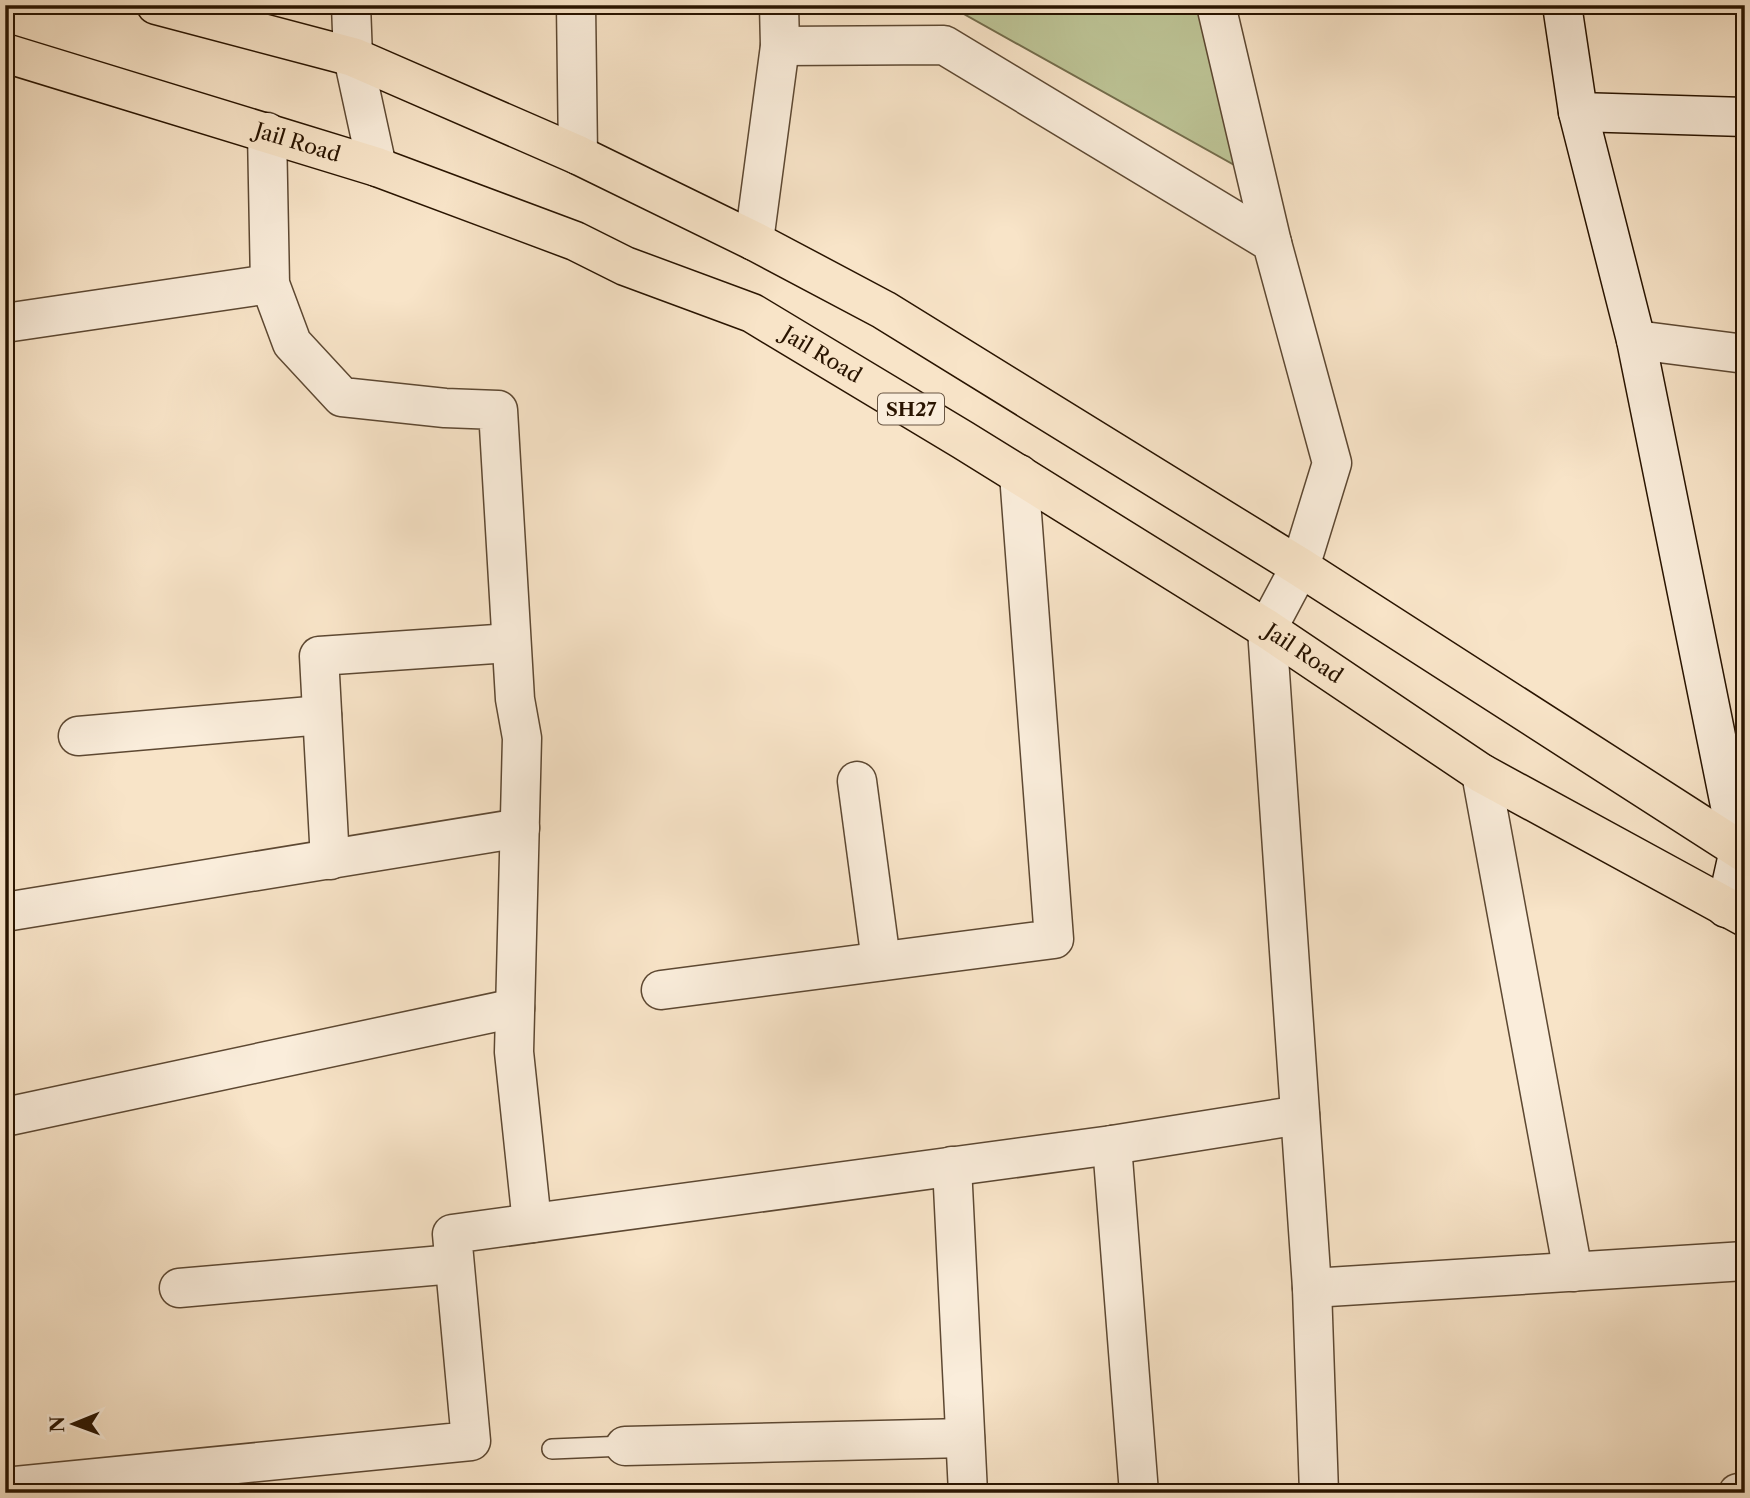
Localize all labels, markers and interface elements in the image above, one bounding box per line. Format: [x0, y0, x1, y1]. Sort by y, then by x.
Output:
street label: Jail Road [249, 116, 344, 167]
street label: Jail Road [775, 319, 866, 388]
road number: SH27 [878, 394, 944, 424]
street label: Jail Road [1258, 616, 1348, 688]
north arrow [38, 1390, 108, 1460]
text: N [46, 1416, 69, 1433]

